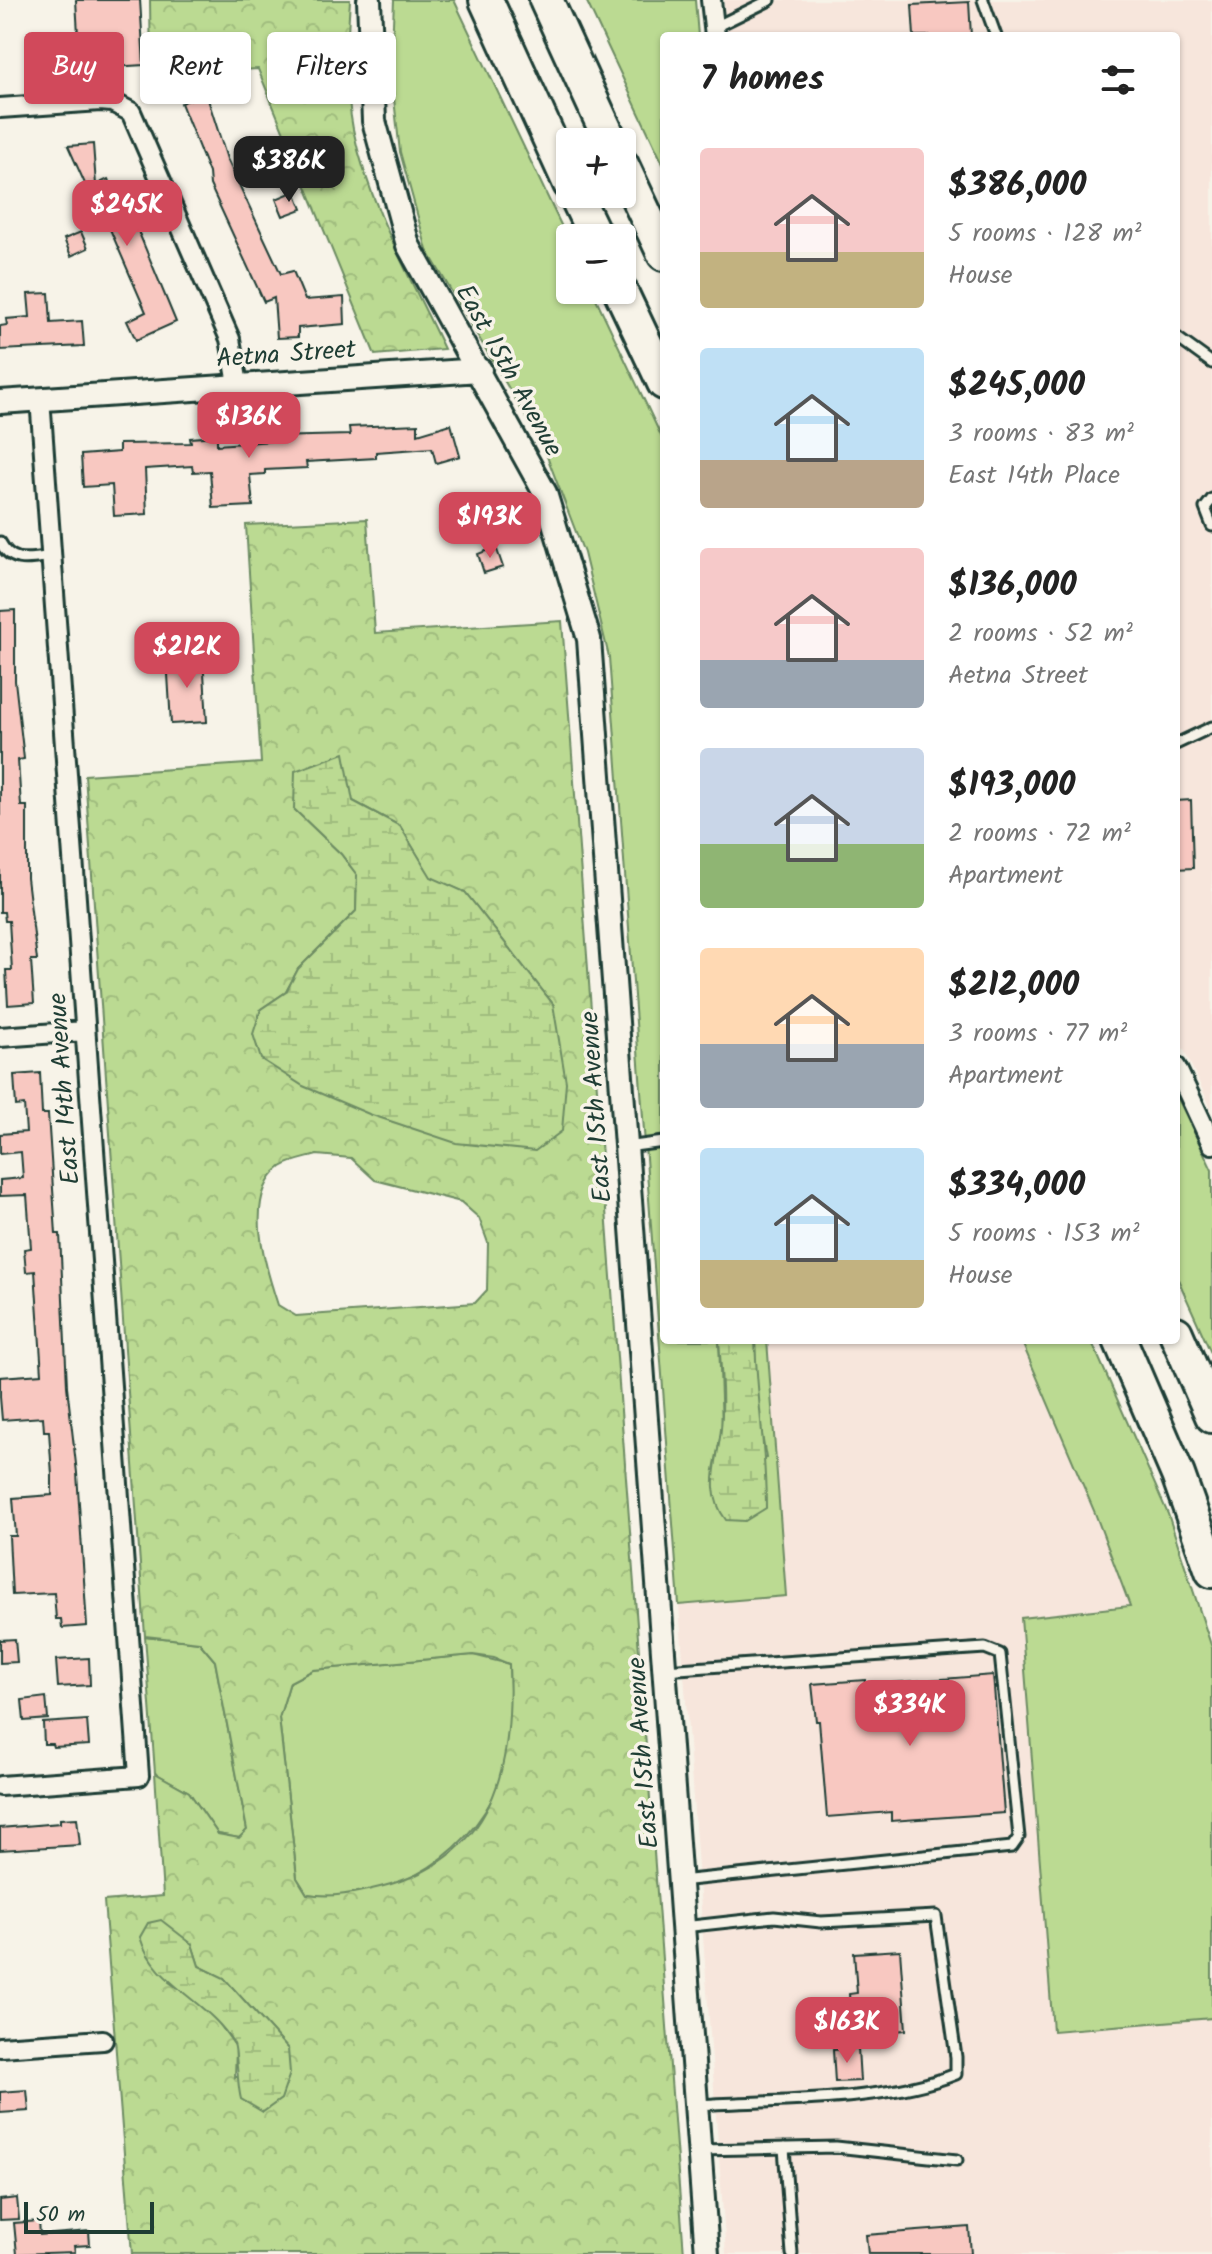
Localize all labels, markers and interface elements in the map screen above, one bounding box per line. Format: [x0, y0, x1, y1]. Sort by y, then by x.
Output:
chip: Buy [24, 32, 124, 104]
chip: Rent [140, 32, 251, 104]
chip: Filters [267, 32, 396, 104]
text: 7 homes [700, 53, 824, 107]
icon: filters [1096, 58, 1140, 102]
map controls [556, 128, 636, 304]
button: + [556, 128, 636, 208]
pin: $386K [233, 136, 345, 204]
text: $386K [252, 141, 326, 183]
text: $386,000 [948, 159, 1086, 213]
pin: $245K [71, 180, 183, 248]
icon: home [764, 180, 860, 276]
text: $245K [90, 185, 164, 227]
text: 5 rooms · 128 m² [948, 213, 1141, 255]
button: − [556, 224, 636, 304]
text: House [948, 255, 1012, 297]
street label: East 15th Avenue [443, 277, 573, 465]
street label: Aetna Street [215, 329, 358, 381]
text: $245,000 [948, 359, 1085, 413]
icon: home [764, 380, 860, 476]
pin: $136K [193, 392, 305, 460]
text: $136K [215, 397, 283, 439]
text: 3 rooms · 83 m² [948, 413, 1134, 455]
text: East 14th Place [948, 455, 1120, 497]
pin: $193K [434, 492, 546, 560]
text: $193K [457, 497, 523, 539]
text: $136,000 [948, 559, 1077, 613]
icon: home [764, 580, 860, 676]
text: 2 rooms · 52 m² [948, 613, 1133, 655]
pin: $212K [131, 622, 243, 690]
text: $212K [152, 627, 222, 669]
text: Aetna Street [948, 655, 1088, 697]
text: $193,000 [948, 759, 1075, 813]
icon: home [764, 780, 860, 876]
text: 2 rooms · 72 m² [948, 813, 1131, 855]
text: Apartment [948, 855, 1063, 897]
text: $212,000 [948, 959, 1079, 1013]
icon: home [764, 980, 860, 1076]
street label: East 14th Avenue [37, 991, 93, 1186]
street label: East 15th Avenue [569, 1009, 625, 1204]
text: 3 rooms · 77 m² [948, 1013, 1127, 1055]
text: Apartment [948, 1055, 1063, 1097]
text: $334,000 [948, 1159, 1085, 1213]
icon: home [764, 1180, 860, 1276]
text: 5 rooms · 153 m² [948, 1213, 1139, 1255]
text: House [948, 1255, 1012, 1297]
street label: East 15th Avenue [616, 1655, 672, 1850]
pin: $334K [854, 1680, 966, 1748]
text: $334K [873, 1685, 947, 1727]
pin: $163K [791, 1997, 903, 2065]
text: $163K [813, 2002, 881, 2044]
scale bar [24, 2198, 154, 2234]
text: 50 m [36, 2198, 85, 2233]

